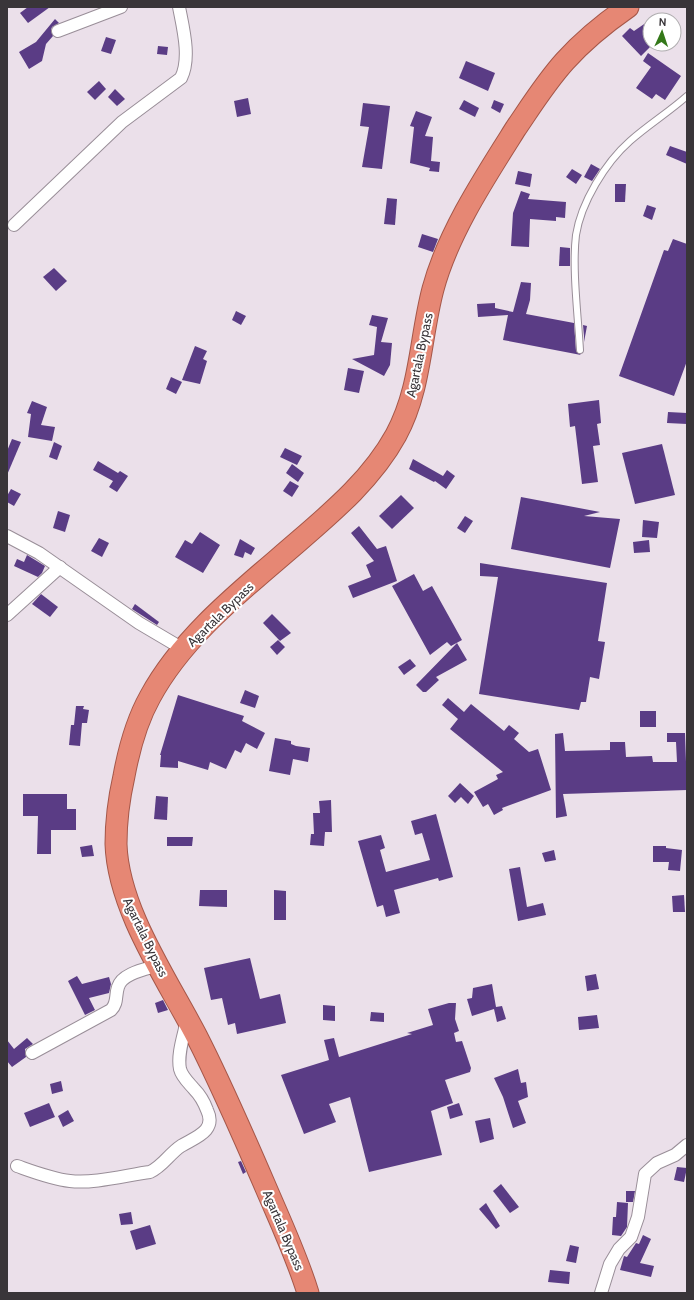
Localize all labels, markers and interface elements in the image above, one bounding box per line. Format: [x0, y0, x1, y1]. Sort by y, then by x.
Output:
north arrow [642, 12, 682, 52]
text: N [658, 15, 667, 29]
street label: Agartala Bypass [402, 311, 436, 399]
street label: Agartala Bypass [184, 578, 257, 650]
street label: Agartala Bypass [120, 895, 172, 980]
street label: Agartala Bypass [260, 1187, 308, 1273]

